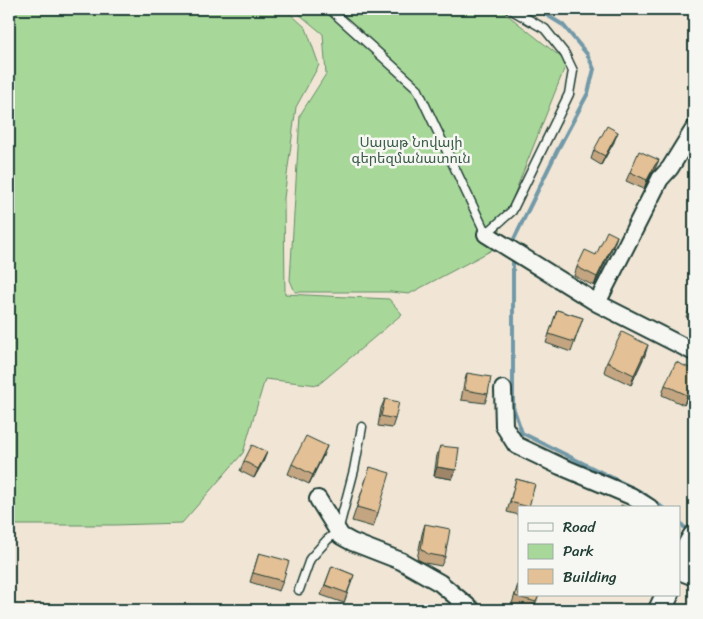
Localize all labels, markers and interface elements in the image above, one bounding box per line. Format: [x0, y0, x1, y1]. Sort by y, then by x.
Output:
park label: Սայաթ Նովայի գերեզմանատուն [351, 130, 471, 171]
legend [518, 506, 680, 596]
text: Road [563, 514, 596, 540]
text: Park [563, 538, 594, 564]
text: Building [563, 564, 617, 590]

